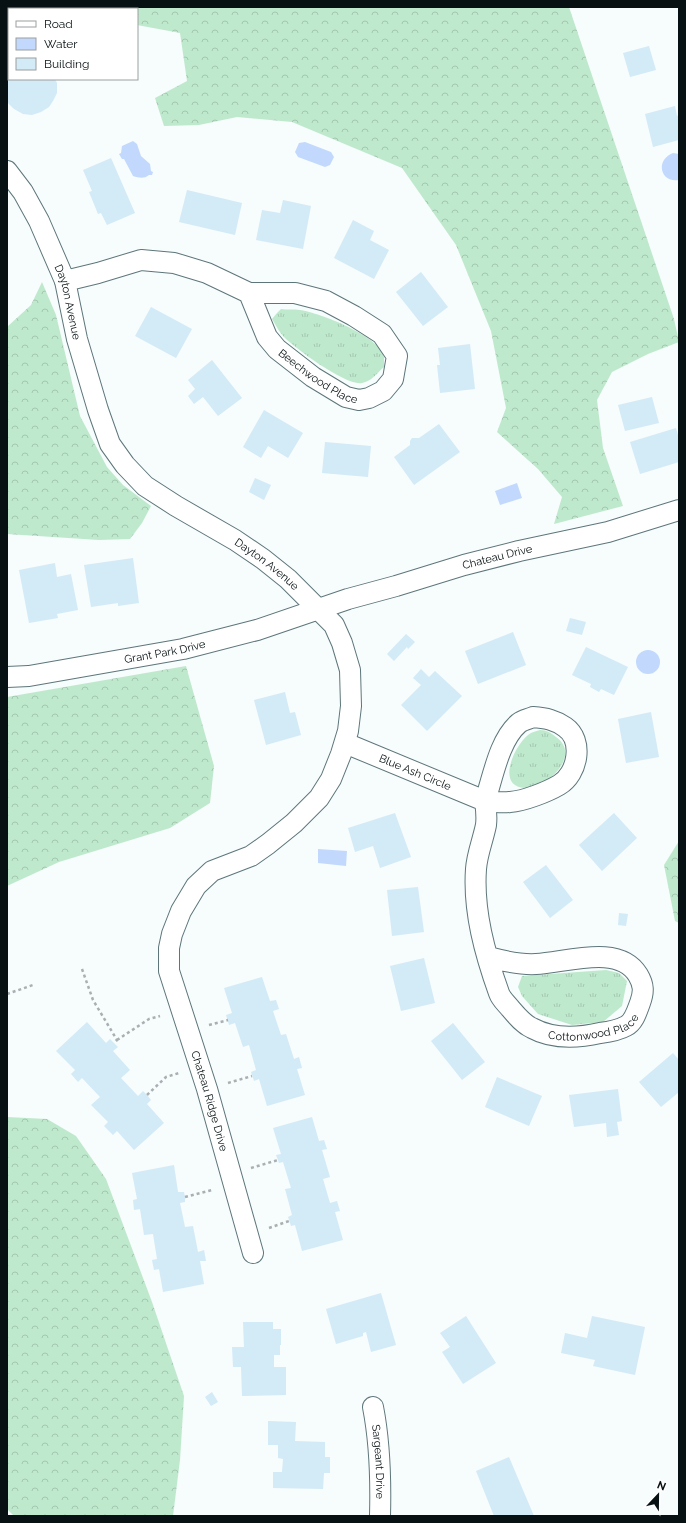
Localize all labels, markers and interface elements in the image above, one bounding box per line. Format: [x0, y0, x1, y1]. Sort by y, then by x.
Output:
legend [8, 8, 138, 80]
text: Road [44, 17, 73, 31]
text: Water [44, 37, 78, 51]
text: Building [44, 57, 90, 71]
street label: Dayton Avenue [52, 262, 83, 341]
street label: Beechwood Place [276, 346, 359, 407]
street label: Dayton Avenue [232, 536, 302, 593]
street label: Chateau Drive [461, 542, 534, 572]
street label: Grant Park Drive [123, 637, 207, 666]
street label: Blue Ash Circle [377, 752, 454, 793]
street label: Cottonwood Place [547, 1012, 642, 1044]
street label: Chateau Ridge Drive [188, 1049, 230, 1153]
street label: Sargeant Drive [369, 1424, 386, 1500]
north arrow [638, 1475, 678, 1515]
text: N [655, 1479, 668, 1494]

